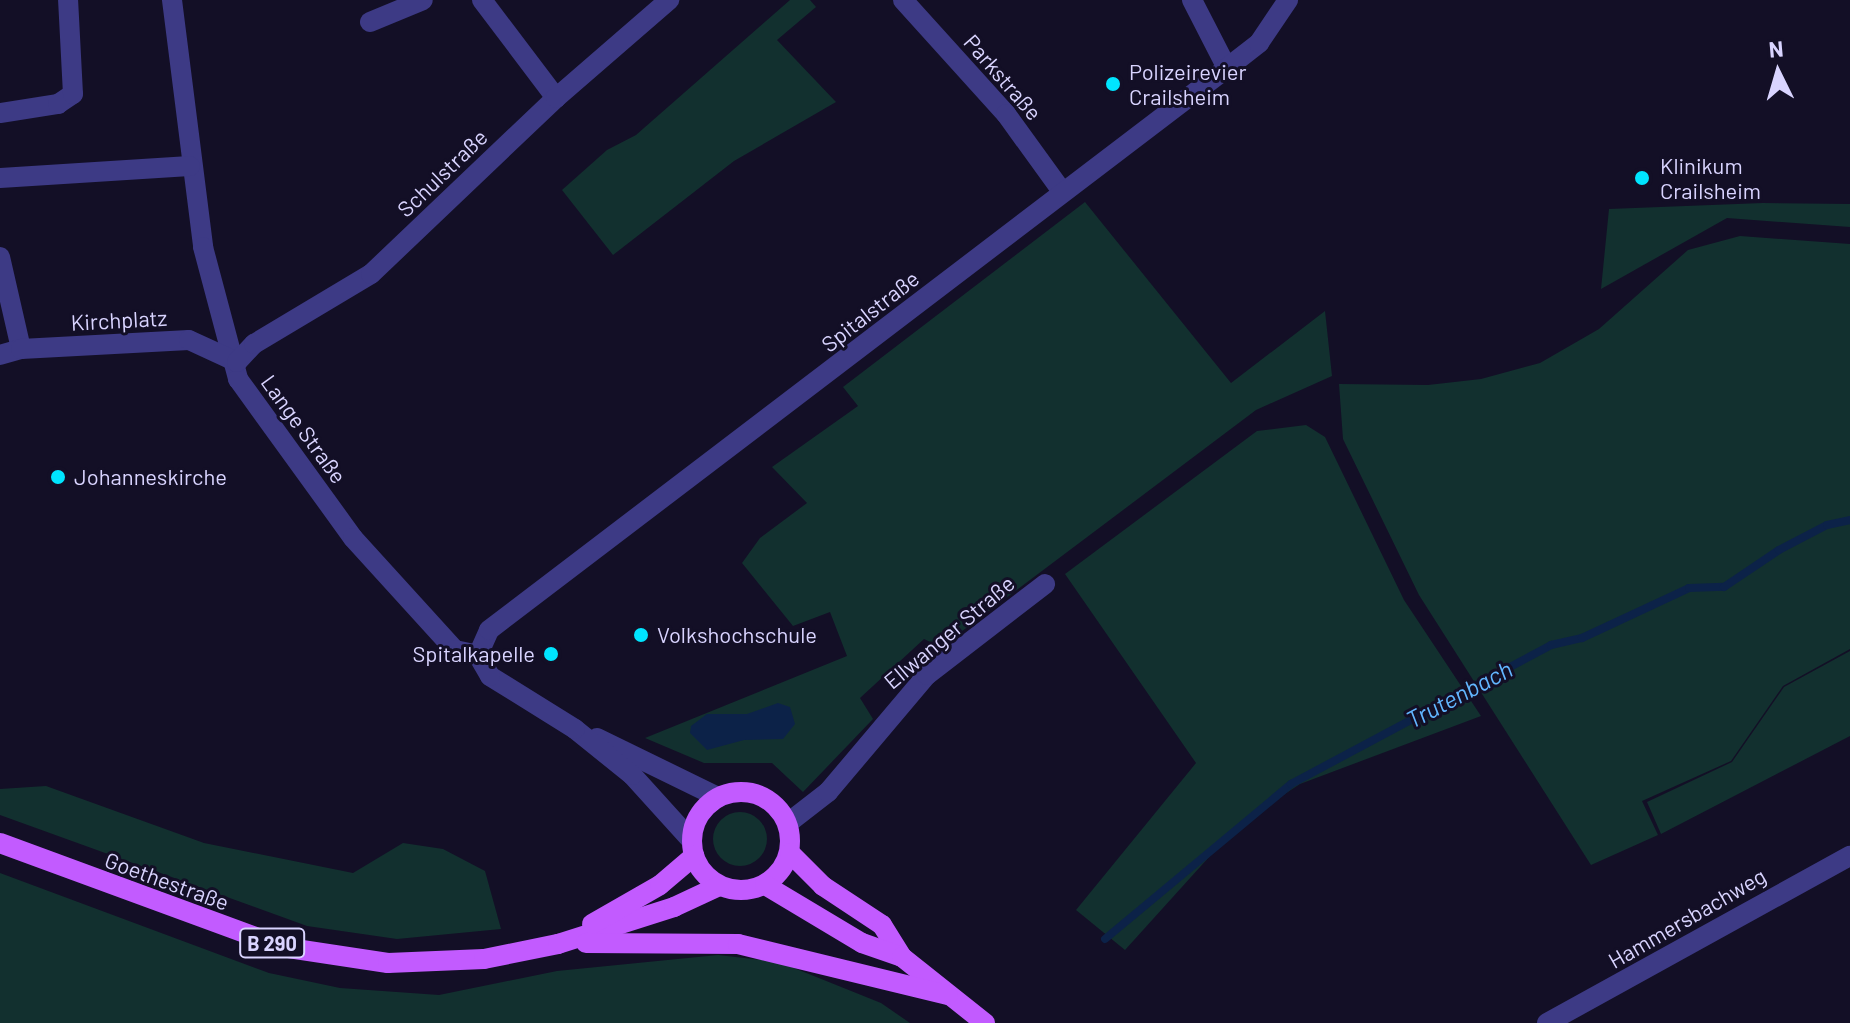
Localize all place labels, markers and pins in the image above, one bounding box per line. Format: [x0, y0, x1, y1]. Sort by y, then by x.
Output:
place label: Polizeirevier Crailsheim [1129, 58, 1247, 110]
marker: Polizeirevier Crailsheim [1104, 75, 1122, 93]
place label: Klinikum Crailsheim [1660, 152, 1761, 204]
marker: Klinikum Crailsheim [1631, 167, 1653, 189]
place label: Johanneskirche [74, 464, 227, 490]
marker: Johanneskirche [49, 468, 67, 486]
place label: Volkshochschule [657, 622, 817, 648]
marker: Volkshochschule [632, 626, 650, 644]
place label: Spitalkapelle [412, 641, 535, 667]
marker: Spitalkapelle [542, 645, 560, 663]

